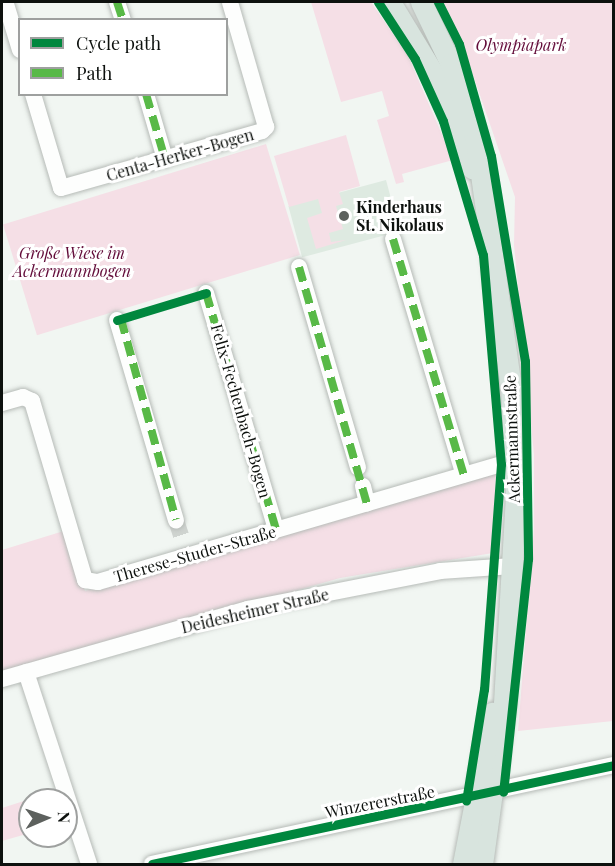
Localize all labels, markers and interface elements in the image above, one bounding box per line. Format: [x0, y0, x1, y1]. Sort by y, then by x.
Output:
legend [18, 18, 228, 96]
text: Cycle path [76, 31, 161, 55]
park label: Olympiapark [476, 35, 566, 55]
text: Path [76, 61, 112, 85]
street label: Centa-Herker-Bogen [104, 125, 256, 185]
place label: Kinderhaus St. Nikolaus [356, 197, 444, 235]
marker: Kinderhaus St. Nikolaus [337, 209, 351, 223]
park label: Große Wiese im Ackermannbogen [13, 243, 131, 281]
street label: Felix-Fechenbach-Bogen [207, 322, 275, 500]
street label: Ackermannstraße [500, 375, 524, 503]
street label: Therese-Studer-Straße [112, 522, 278, 586]
street label: Deidesheimer Straße [179, 585, 331, 637]
street label: Winzererstraße [323, 782, 437, 822]
north arrow [18, 788, 78, 848]
text: N [54, 811, 75, 824]

